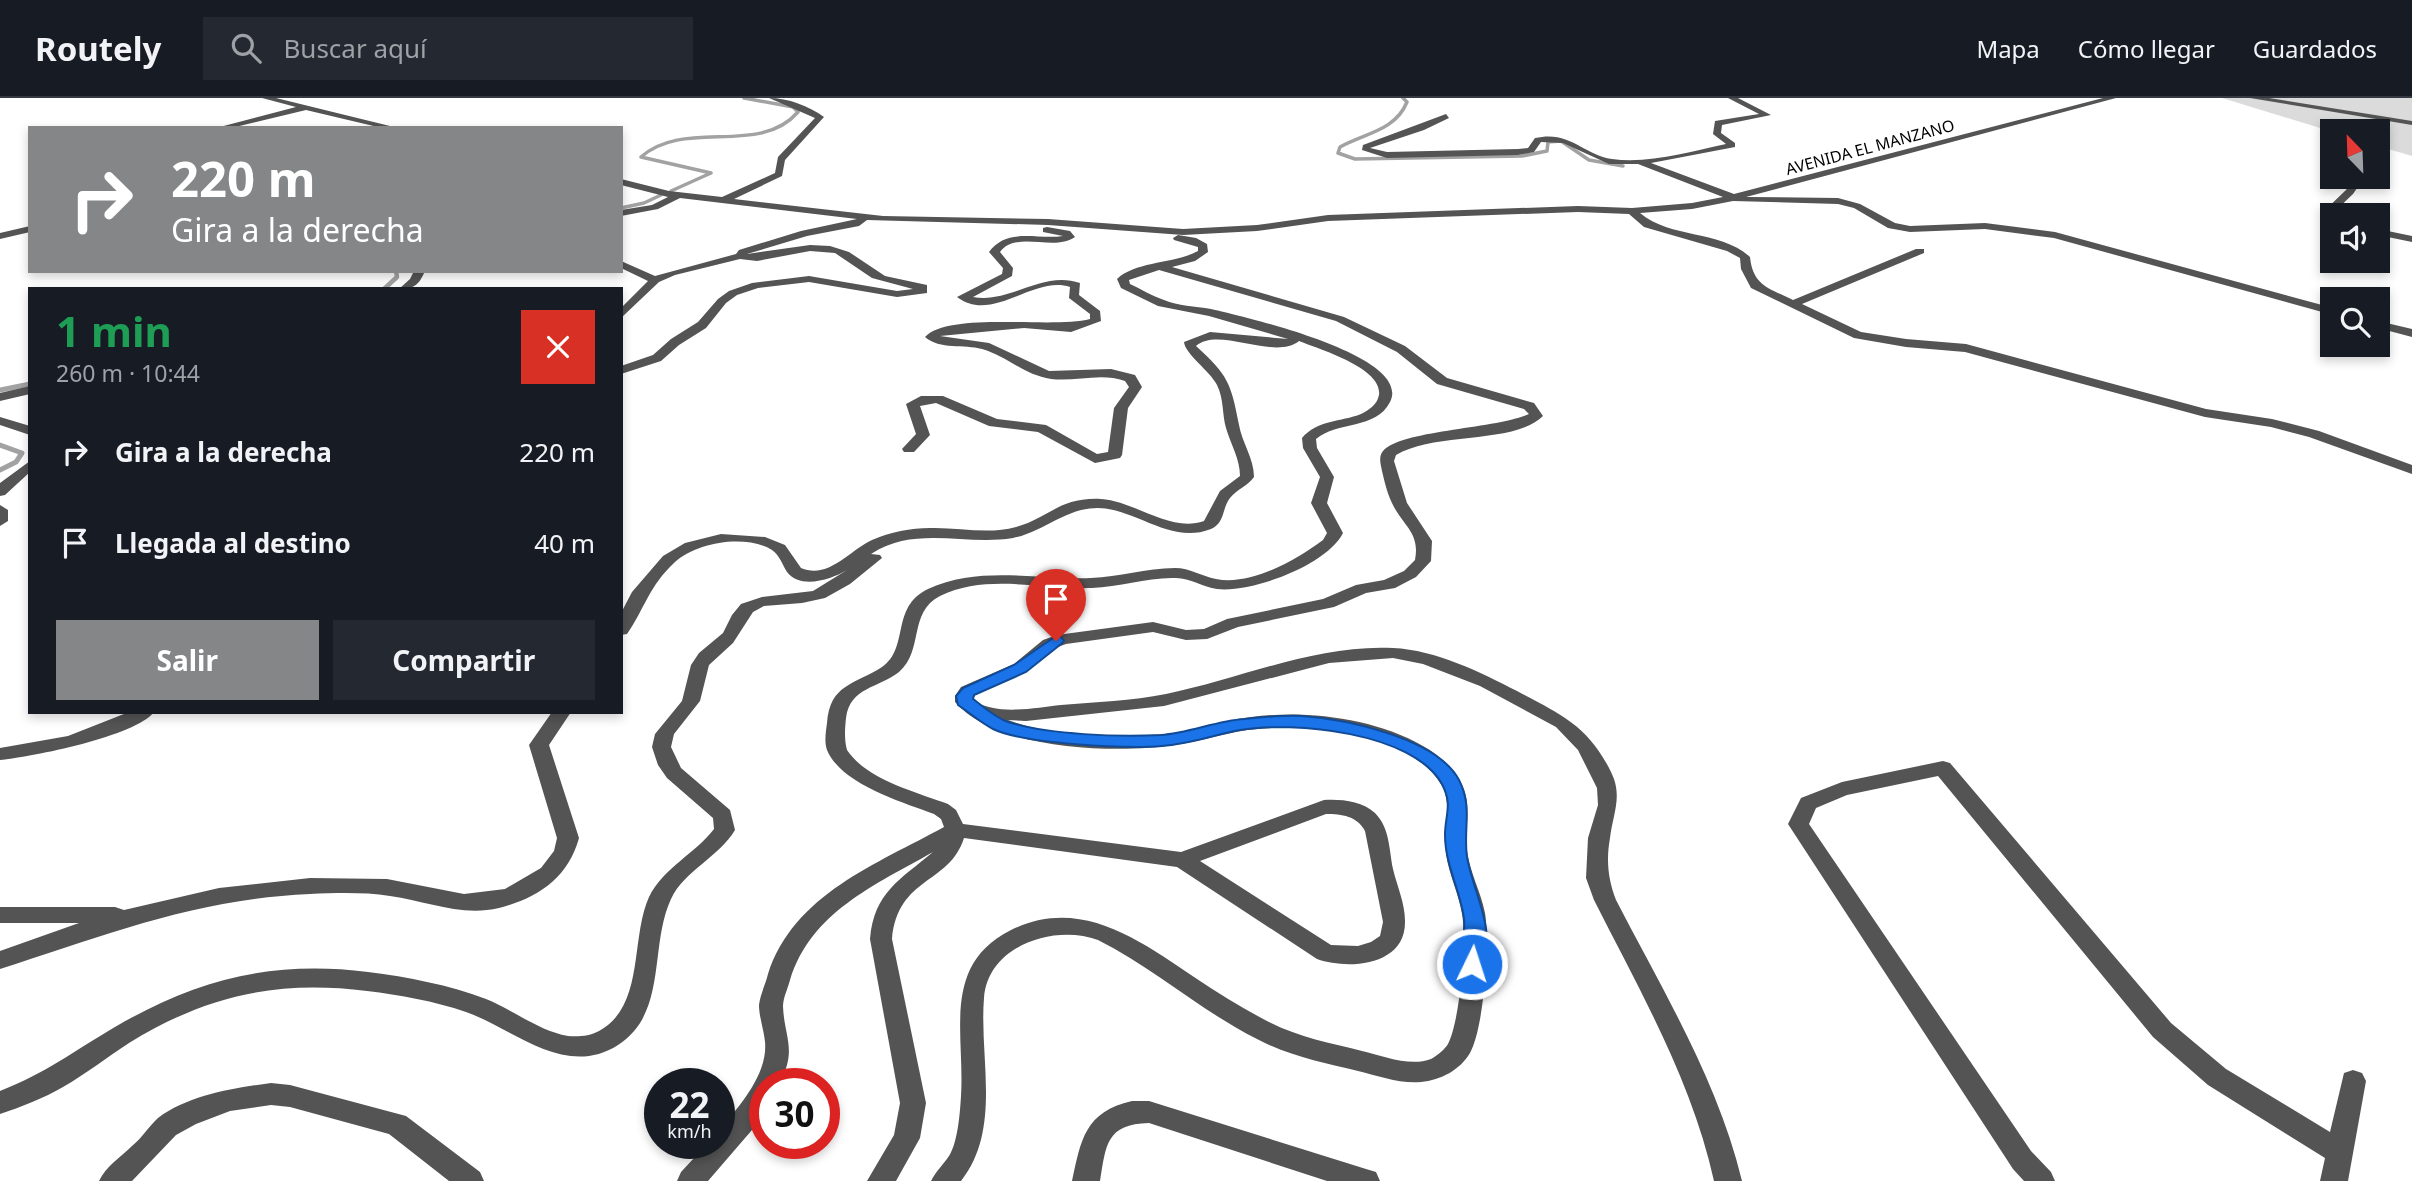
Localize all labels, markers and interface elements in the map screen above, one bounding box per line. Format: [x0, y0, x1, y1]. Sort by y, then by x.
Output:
search box [203, 17, 693, 80]
text: Routely [35, 26, 161, 71]
icon: search [227, 29, 265, 67]
text: Buscar aquí [283, 30, 427, 66]
text: Mapa [1976, 32, 2040, 65]
text: Cómo llegar [2078, 32, 2215, 65]
text: Guardados [2253, 32, 2377, 65]
street label: AVENIDA EL MANZANO [1783, 114, 1957, 180]
north arrow [2320, 119, 2390, 189]
map controls [2320, 119, 2390, 357]
text: 220 m [171, 145, 316, 211]
icon: right [56, 154, 147, 245]
button: sound [2320, 203, 2390, 273]
text: Gira a la derecha [171, 208, 424, 251]
button: search [2320, 287, 2390, 357]
text: 1 min [56, 302, 172, 359]
button: close [521, 310, 595, 384]
text: 260 m · 10:44 [56, 357, 200, 389]
icon: right [56, 433, 94, 471]
text: Gira a la derecha [115, 434, 332, 470]
text: 220 m [519, 434, 595, 470]
icon: arrive [56, 524, 94, 562]
text: Llegada al destino [115, 525, 351, 561]
text: 40 m [534, 525, 595, 561]
pin [1026, 569, 1086, 641]
icon: arrive [1037, 580, 1075, 618]
button: Salir [56, 620, 319, 700]
button: Compartir [333, 620, 595, 700]
position arrow [1435, 927, 1509, 1001]
speed limit sign: 30 [749, 1068, 840, 1159]
text: 22 [669, 1081, 710, 1128]
text: km/h [667, 1119, 712, 1143]

